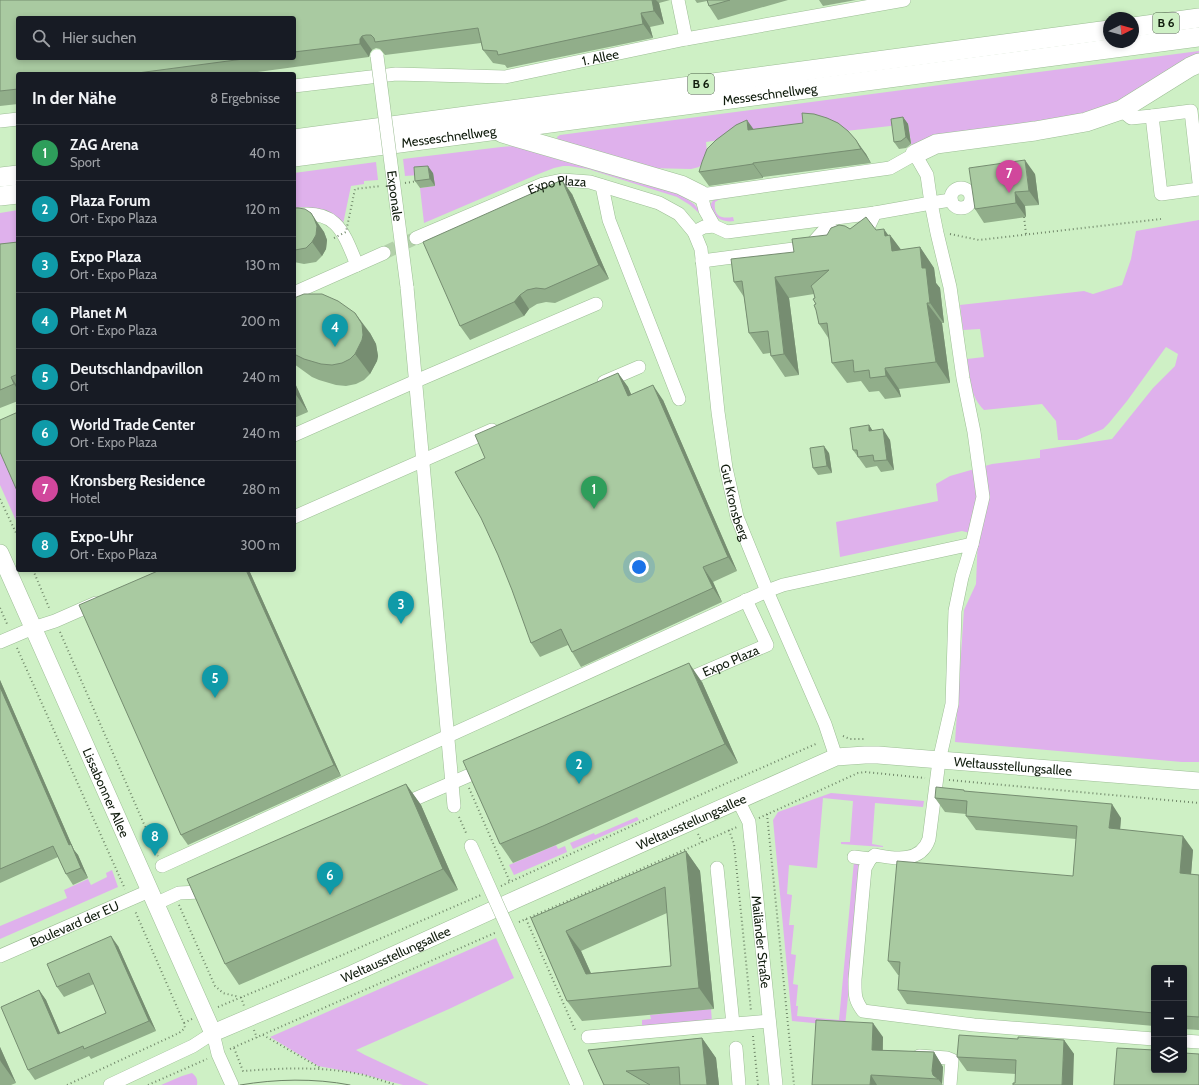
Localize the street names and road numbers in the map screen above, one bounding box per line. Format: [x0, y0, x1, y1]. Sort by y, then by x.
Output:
road number: B 6 [1153, 13, 1179, 33]
street label: 1. Allee [580, 45, 620, 69]
road number: B 6 [688, 74, 714, 94]
street label: Messeschnellweg [722, 80, 819, 108]
street label: Messeschnellweg [400, 122, 497, 151]
street label: Exponale [384, 170, 406, 222]
street label: Expo Plaza [525, 171, 588, 198]
street label: Gut Kronsberg [717, 462, 754, 543]
street label: Expo Plaza [700, 641, 762, 680]
street label: Lissabonner Allee [79, 745, 133, 840]
street label: Weltausstellungsallee [953, 753, 1073, 779]
street label: Weltausstellungsallee [634, 790, 749, 853]
street label: Mailänder Straße [749, 895, 774, 989]
street label: Boulevard der EU [27, 897, 121, 950]
street label: Weltausstellungsallee [338, 922, 453, 986]

